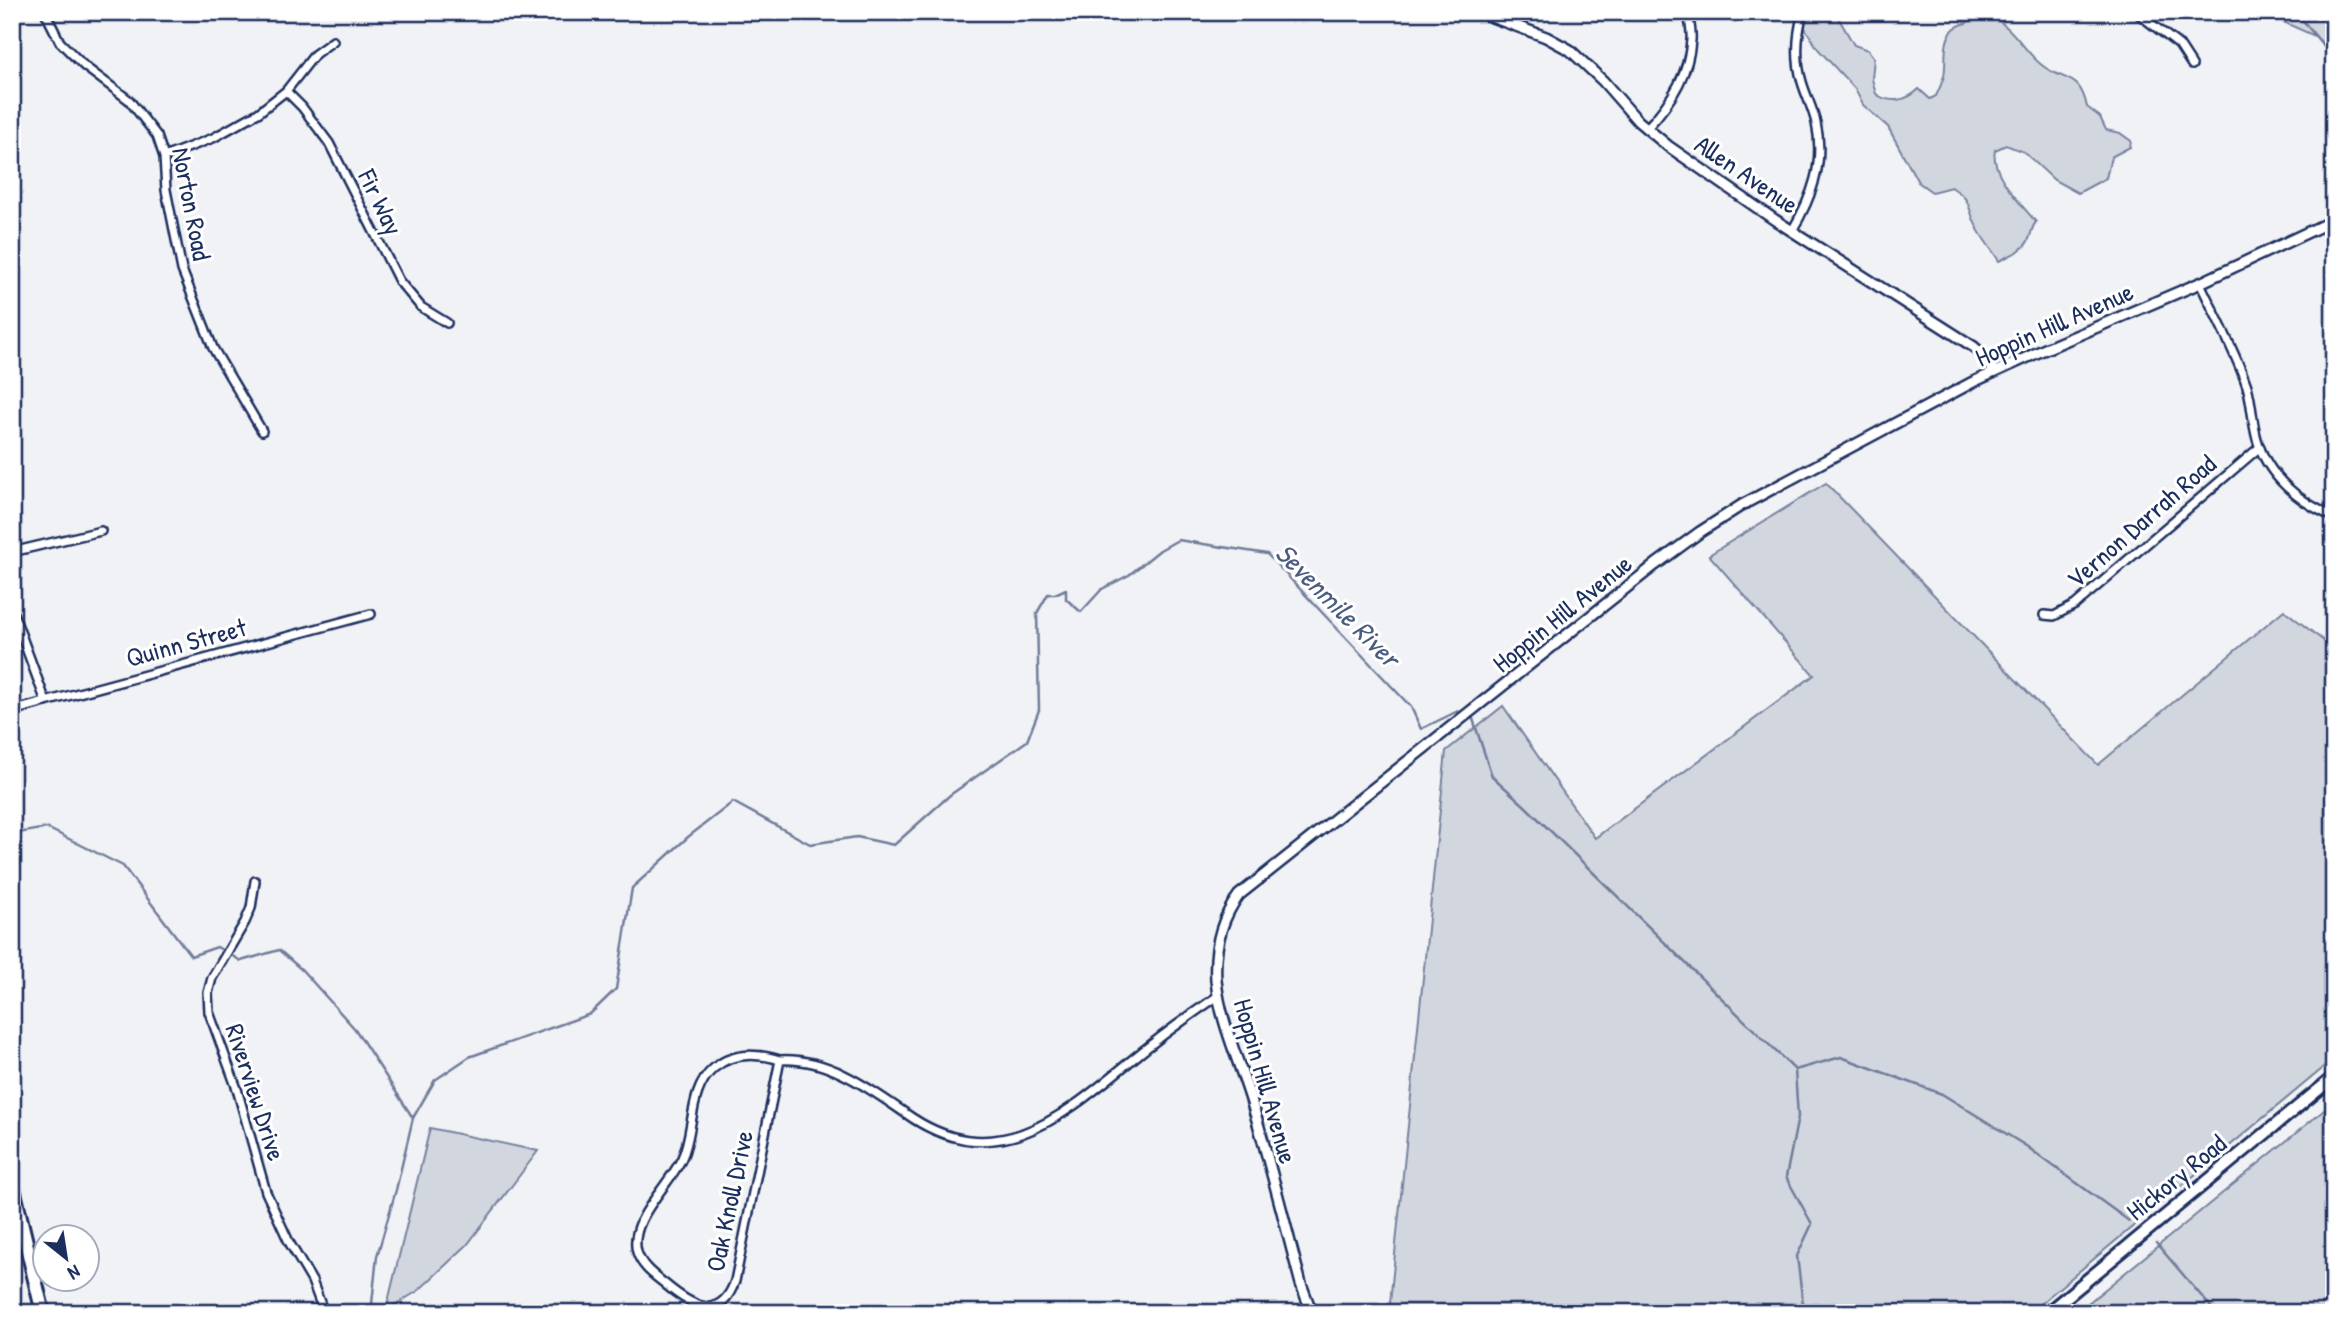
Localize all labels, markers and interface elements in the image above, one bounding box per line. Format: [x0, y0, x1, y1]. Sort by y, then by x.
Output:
street label: Allen Avenue [1688, 127, 1806, 221]
street label: Norton Road [164, 145, 220, 263]
street label: Fir Way [350, 163, 412, 241]
street label: Hoppin Hill Avenue [1969, 274, 2139, 374]
street label: Vernon Darrah Road [2059, 446, 2223, 596]
water label: Sevenmile River [1267, 534, 1411, 678]
street label: Hoppin Hill Avenue [1485, 546, 1639, 680]
street label: Quinn Street [122, 609, 251, 675]
street label: Hoppin Hill Avenue [1226, 995, 1306, 1167]
street label: Riverview Drive [217, 1019, 295, 1165]
street label: Hickory Road [2119, 1126, 2233, 1228]
street label: Oak Knoll Drive [697, 1127, 761, 1275]
north arrow [32, 1224, 102, 1294]
text: N [64, 1259, 85, 1287]

